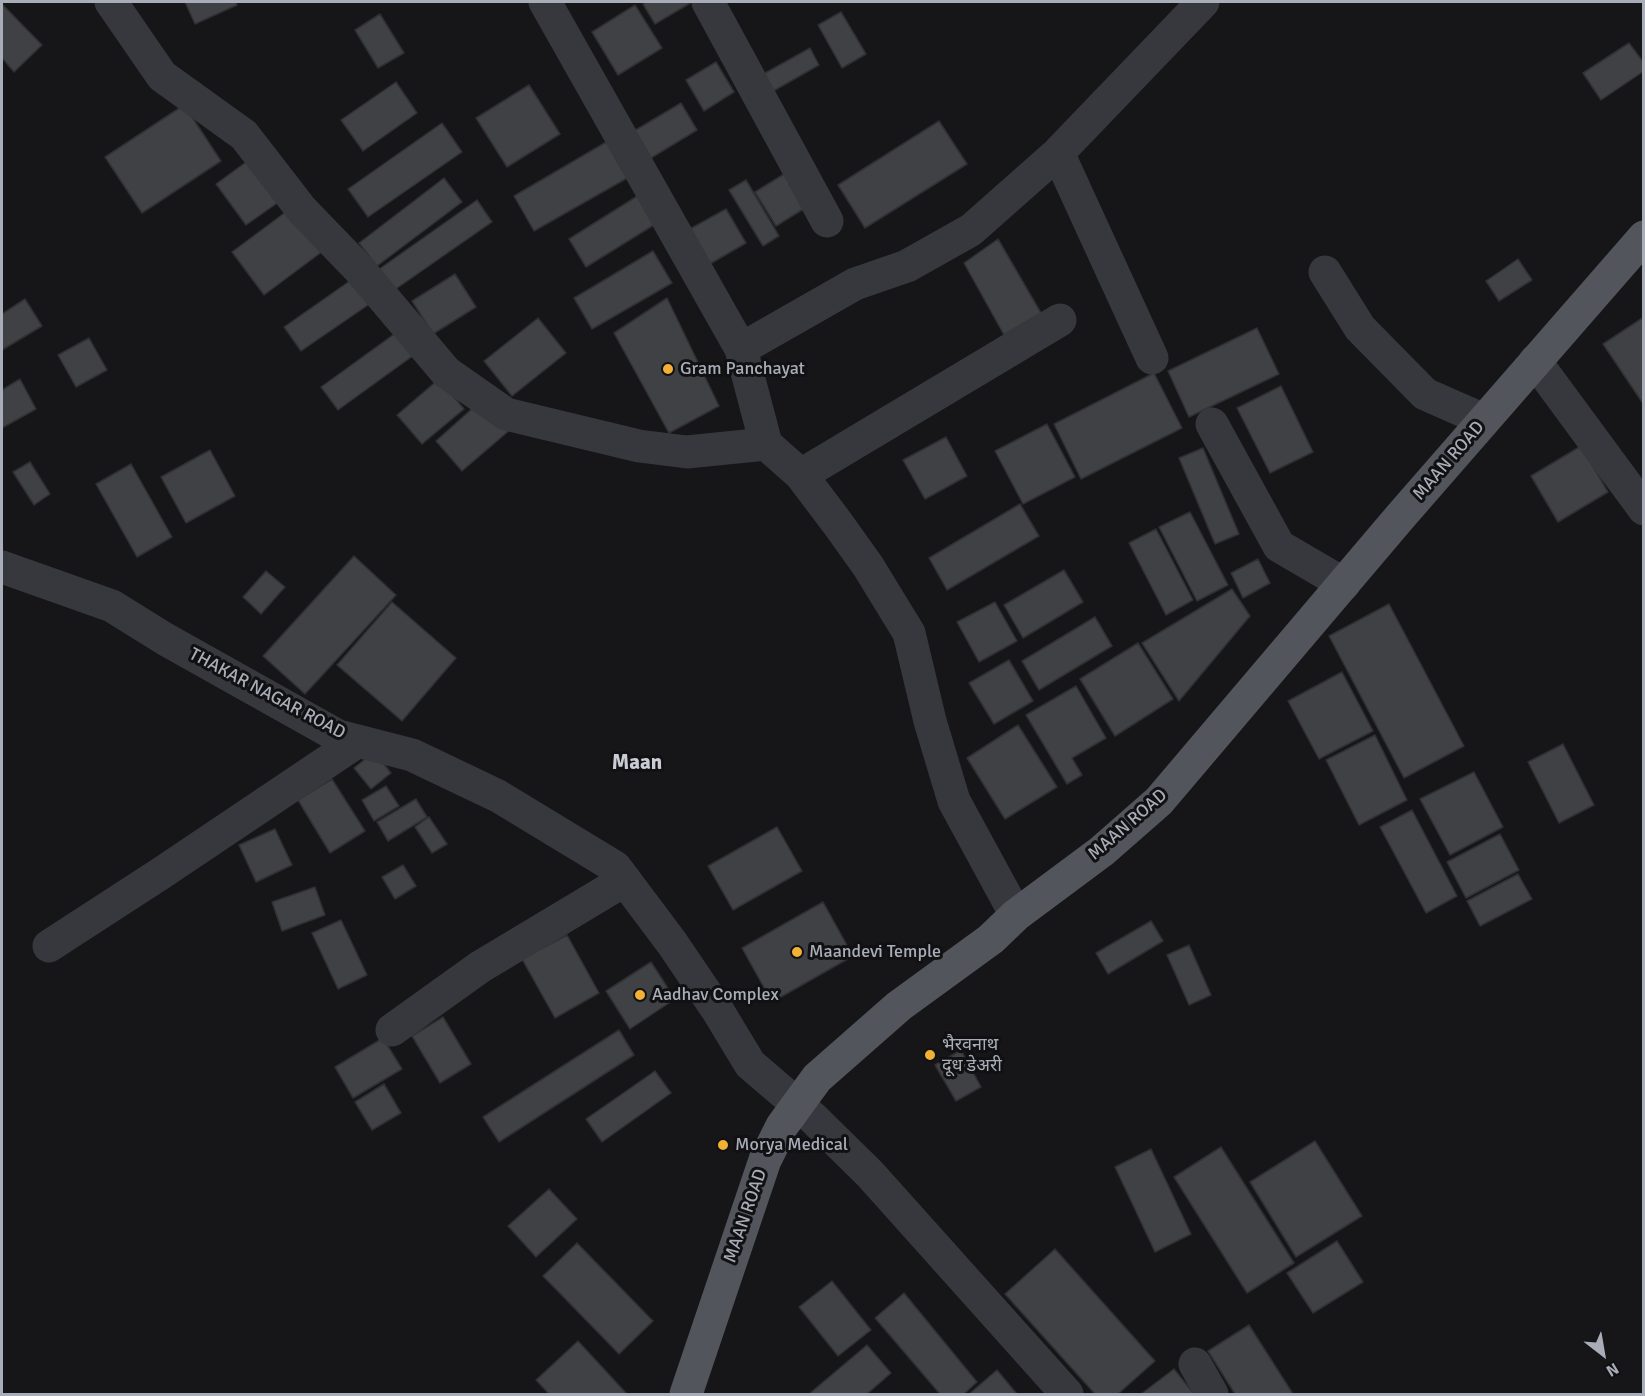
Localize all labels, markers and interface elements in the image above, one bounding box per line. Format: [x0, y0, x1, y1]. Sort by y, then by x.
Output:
place label: Gram Panchayat [680, 358, 805, 380]
marker: Gram Panchayat [661, 362, 675, 376]
street label: MAAN ROAD [1409, 417, 1489, 505]
street label: THAKAR NAGAR ROAD [185, 644, 349, 744]
district label: Maan [612, 750, 662, 776]
street label: MAAN ROAD [1084, 785, 1172, 865]
place label: Maandevi Temple [809, 941, 941, 963]
marker: Maandevi Temple [790, 945, 804, 959]
place label: Aadhav Complex [652, 984, 779, 1006]
marker: Aadhav Complex [633, 988, 647, 1002]
place label: भैरवनाथ दूध डेअरी [942, 1034, 1002, 1076]
marker: भैरवनाथ दूध डेअरी [923, 1048, 937, 1062]
place label: Morya Medical [735, 1134, 848, 1156]
marker: Morya Medical [716, 1138, 730, 1152]
street label: MAAN ROAD [720, 1166, 772, 1266]
north arrow [1573, 1324, 1633, 1384]
text: N [1602, 1358, 1622, 1381]

